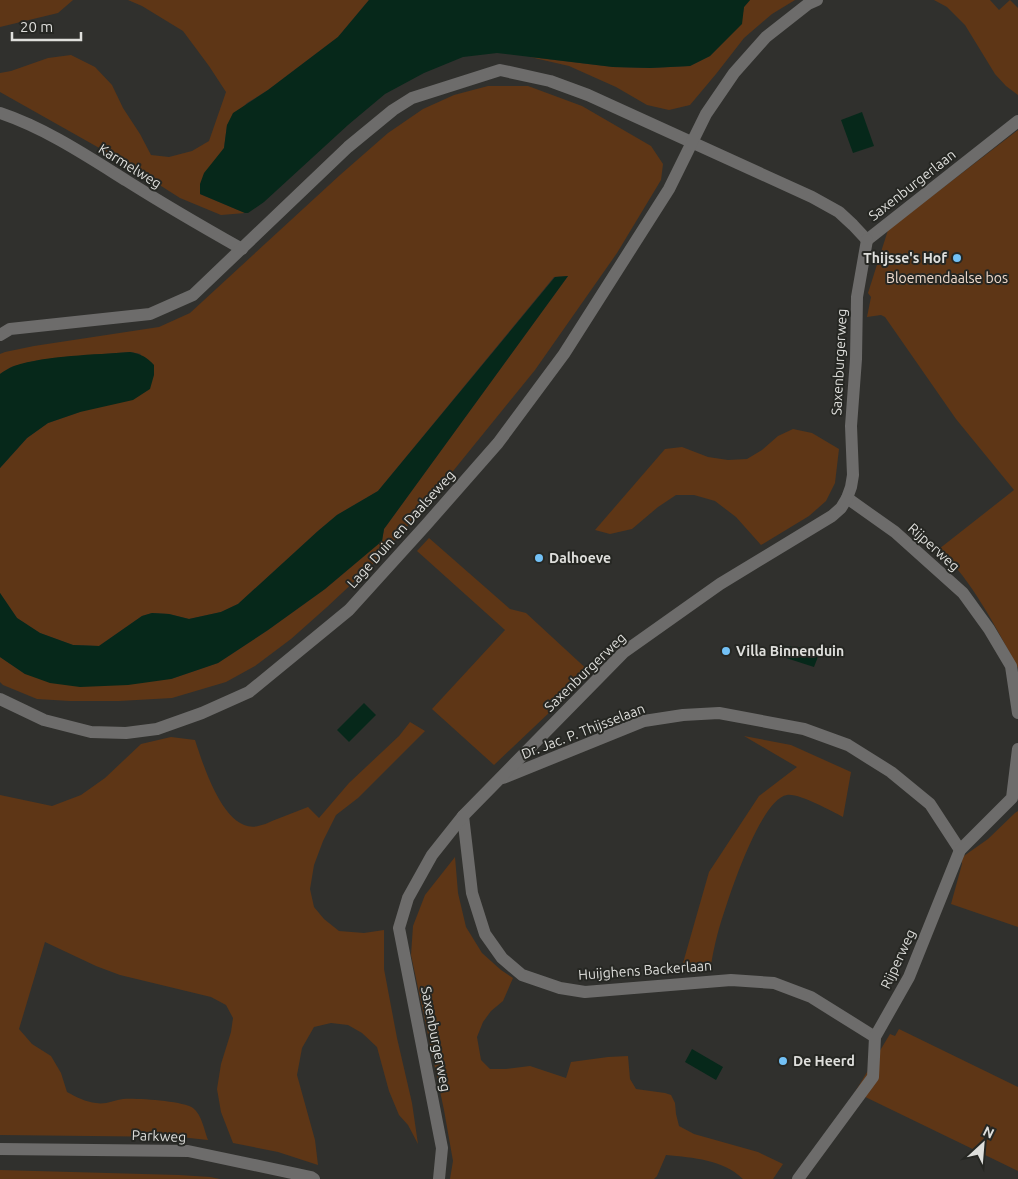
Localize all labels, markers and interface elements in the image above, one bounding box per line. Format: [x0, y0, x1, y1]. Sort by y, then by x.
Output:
scale bar [12, 10, 81, 42]
text: 20 m [20, 18, 53, 35]
street label: Karmelweg [96, 140, 164, 192]
street label: Saxenburgerlaan [865, 146, 959, 224]
place label: Thijsse's Hof [863, 250, 947, 266]
marker: Thijsse's Hof [951, 252, 963, 264]
park label: Bloemendaalse bos [886, 270, 1008, 286]
street label: Saxenburgerweg [828, 308, 850, 416]
street label: Lage Duin en Daalseweg [344, 467, 458, 591]
street label: Rijperweg [905, 520, 963, 574]
place label: Dalhoeve [549, 550, 611, 566]
marker: Dalhoeve [533, 552, 545, 564]
street label: Saxenburgerweg [541, 629, 629, 715]
place label: Villa Binnenduin [736, 643, 844, 659]
marker: Villa Binnenduin [720, 645, 732, 657]
street label: Dr. Jac. P. Thijsselaan [519, 700, 647, 762]
street label: Rijperweg [877, 927, 919, 991]
street label: Huijghens Backerlaan [578, 957, 712, 983]
street label: Saxenburgerweg [418, 985, 454, 1093]
place label: De Heerd [793, 1053, 855, 1069]
marker: De Heerd [777, 1055, 789, 1067]
north arrow [958, 1119, 1008, 1169]
text: N [980, 1123, 997, 1142]
street label: Parkweg [131, 1127, 187, 1145]

